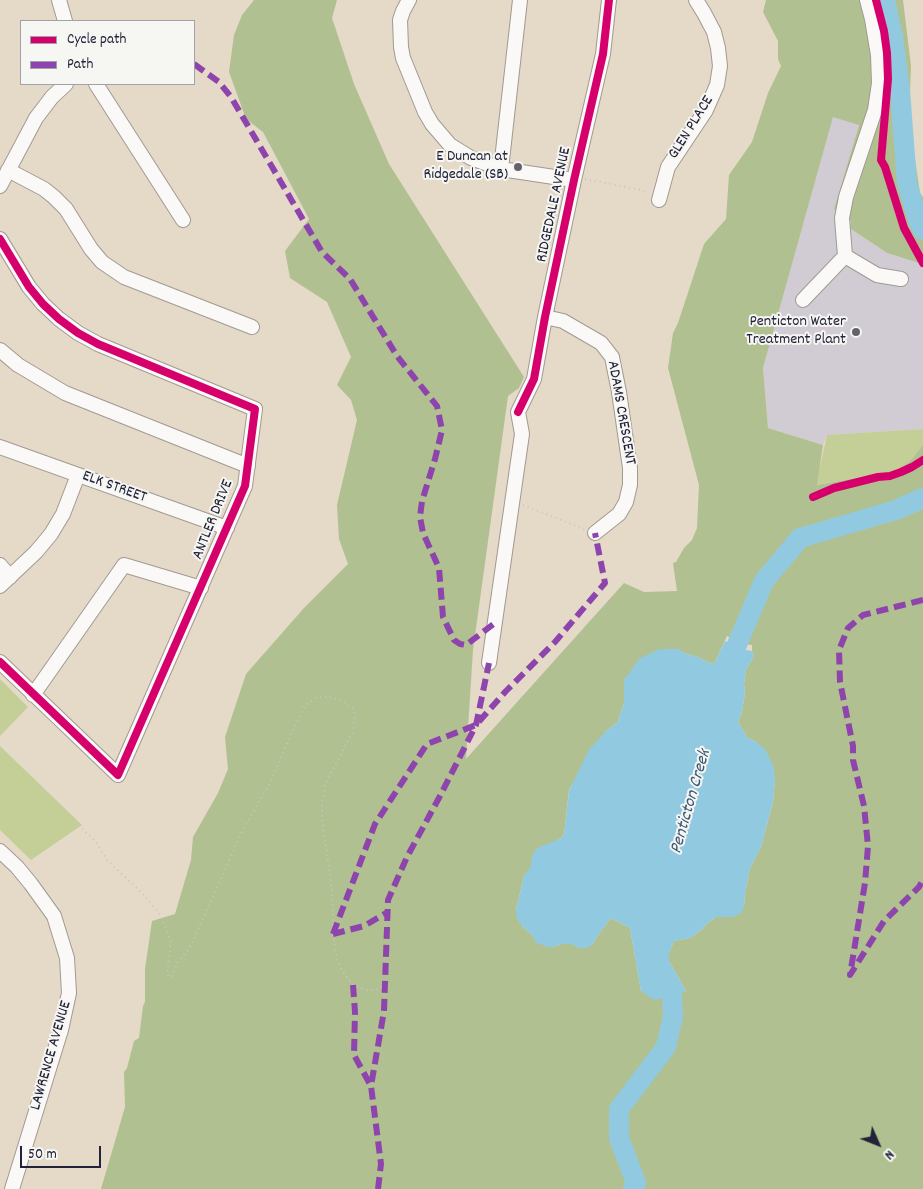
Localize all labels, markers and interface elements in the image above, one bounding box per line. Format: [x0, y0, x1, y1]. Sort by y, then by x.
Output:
legend [20, 20, 195, 85]
text: Cycle path [67, 29, 126, 51]
text: Path [67, 54, 93, 76]
street label: GLEN PLACE [665, 93, 719, 163]
street label: RIDGEDALE AVENUE [533, 146, 577, 264]
place label: E Duncan at Ridgedale (SB) [424, 148, 508, 186]
marker: E Duncan at Ridgedale (SB) [512, 161, 524, 173]
place label: Penticton Water Treatment Plant [746, 313, 846, 351]
marker: Penticton Water Treatment Plant [850, 326, 862, 338]
street label: ADAMS CRESCENT [601, 359, 639, 467]
street label: ELK STREET [79, 468, 149, 508]
street label: ANTLER DRIVE [189, 477, 239, 563]
water label: Penticton Creek [667, 747, 717, 857]
street label: LAWRENCE AVENUE [27, 999, 77, 1113]
north arrow [853, 1119, 903, 1169]
scale bar [22, 1136, 104, 1168]
text: 50 m [28, 1144, 57, 1166]
text: N [879, 1145, 898, 1164]

